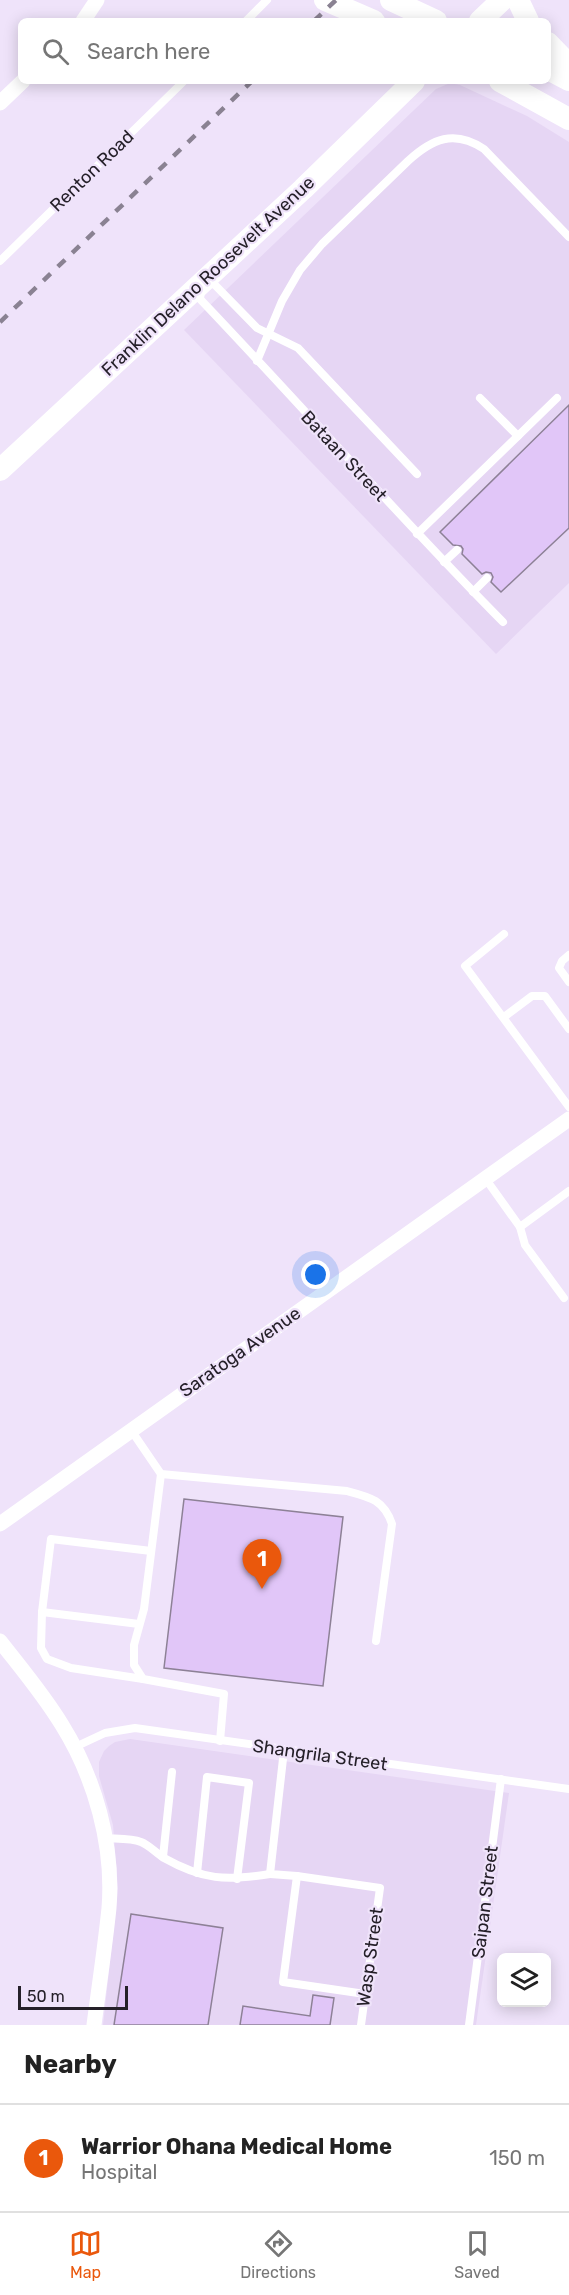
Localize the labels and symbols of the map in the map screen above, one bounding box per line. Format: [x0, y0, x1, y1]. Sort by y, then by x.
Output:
street label: Renton Road [46, 126, 138, 216]
street label: Franklin Delano Roosevelt Avenue [97, 171, 319, 381]
street label: Bataan Street [296, 406, 392, 506]
your location [301, 1260, 330, 1289]
street label: Saratoga Avenue [175, 1302, 305, 1402]
pin: 1 [242, 1540, 282, 1589]
street label: Shangrila Street [251, 1735, 389, 1775]
street label: Saipan Street [467, 1844, 503, 1960]
street label: Wasp Street [352, 1906, 388, 2008]
scale bar [18, 1983, 128, 2010]

